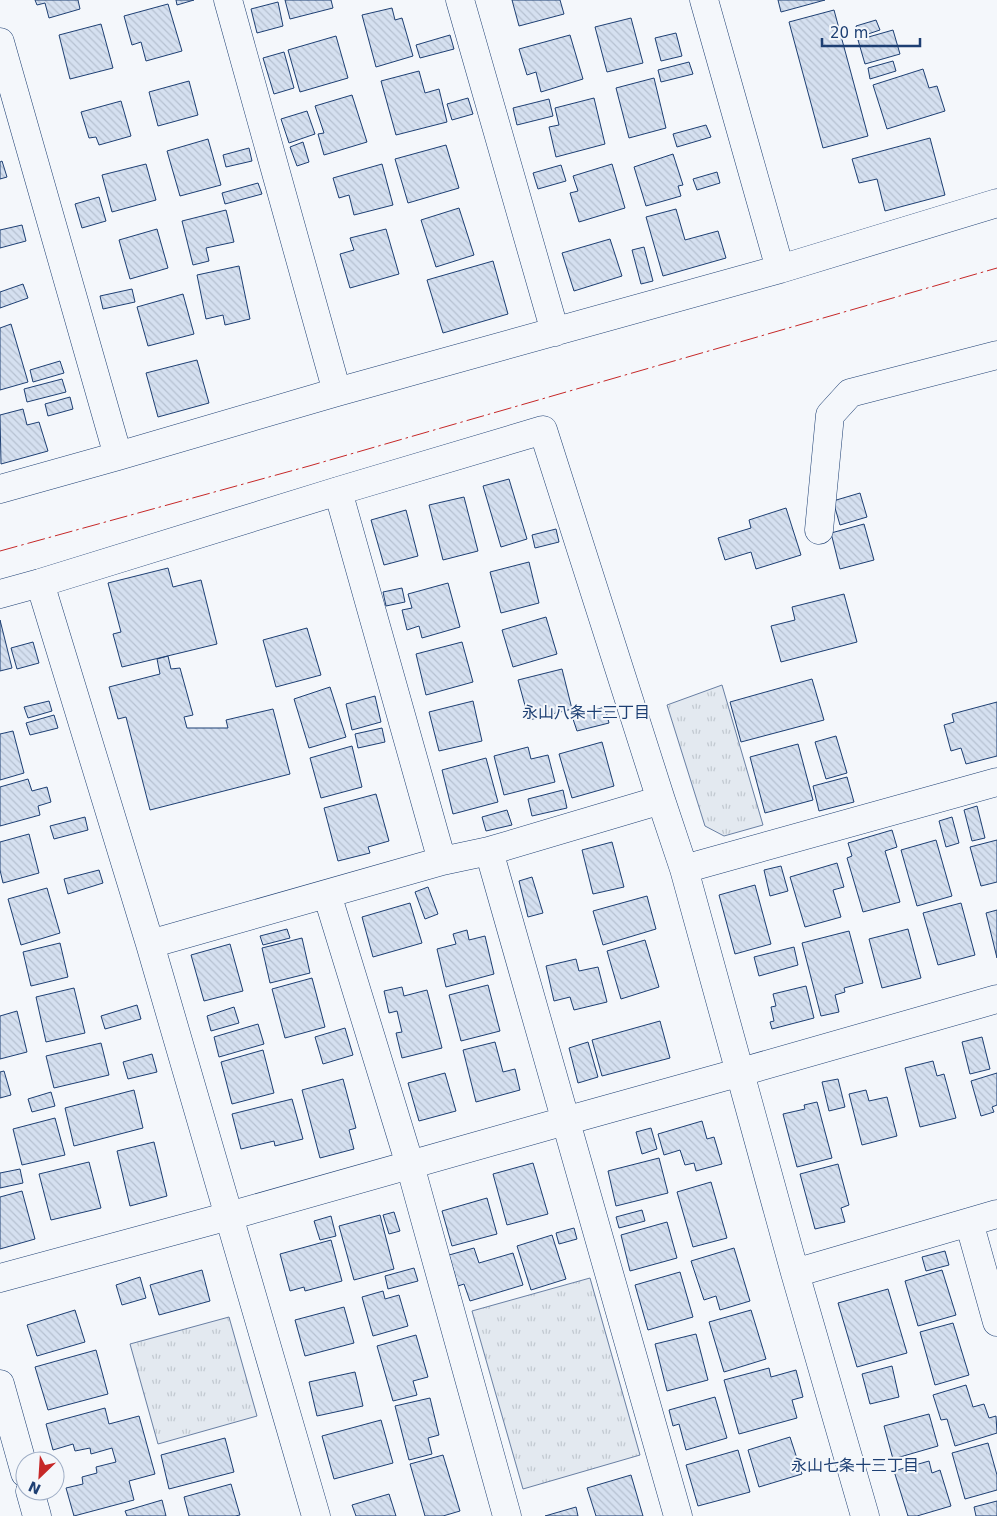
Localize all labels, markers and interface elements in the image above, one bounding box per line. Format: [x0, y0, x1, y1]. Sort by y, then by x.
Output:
scale bar [822, 15, 920, 47]
text: 20 m [830, 24, 868, 42]
district label: 永山八条十三丁目 [522, 703, 650, 722]
north arrow [15, 1451, 65, 1501]
district label: 永山七条十三丁目 [791, 1456, 919, 1475]
text: N [26, 1478, 43, 1498]

